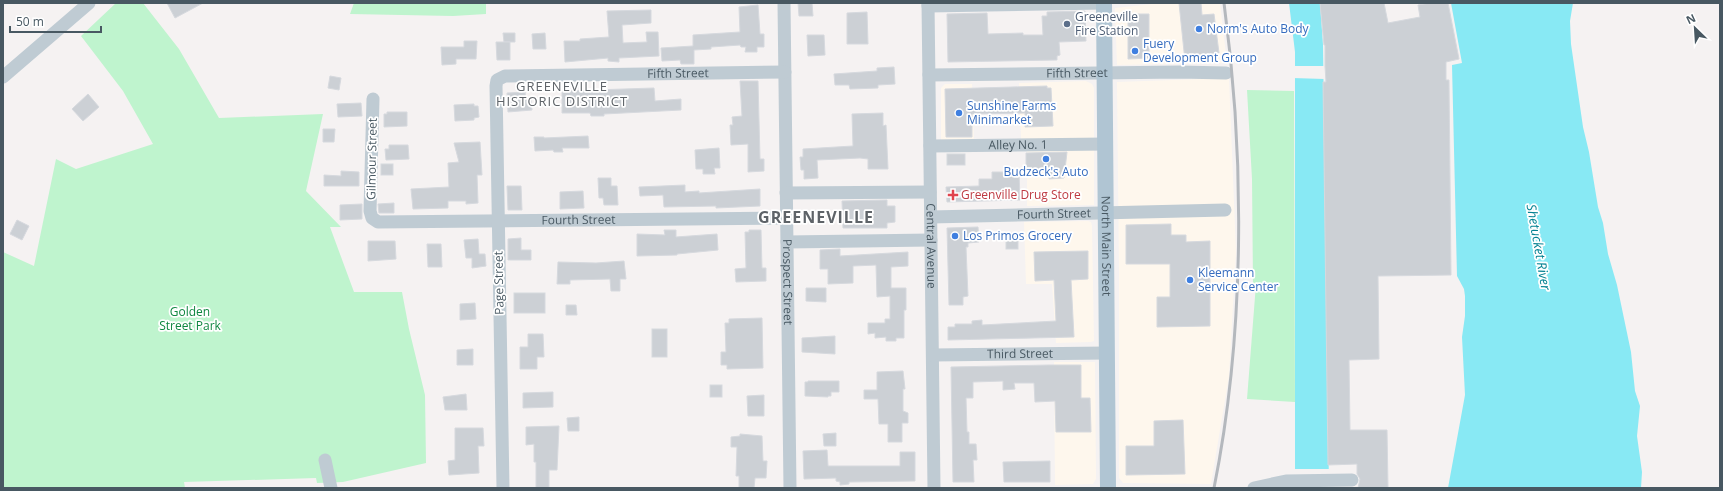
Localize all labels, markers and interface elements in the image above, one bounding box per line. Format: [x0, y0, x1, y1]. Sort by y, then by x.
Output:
scale bar [10, 8, 101, 34]
place label: Greeneville Fire Station [1075, 8, 1138, 39]
north arrow [1675, 8, 1715, 48]
text: N [1683, 10, 1698, 27]
text: 50 m [16, 13, 44, 30]
marker: Greeneville Fire Station [1062, 19, 1072, 29]
place label: Norm's Auto Body [1207, 20, 1310, 37]
marker: Norm's Auto Body [1194, 24, 1204, 34]
place label: Fuery Development Group [1143, 35, 1257, 66]
marker: Fuery Development Group [1130, 46, 1140, 56]
street label: Fifth Street [647, 64, 709, 82]
street label: Fifth Street [1046, 64, 1108, 82]
district label: GREENEVILLE HISTORIC DISTRICT [496, 77, 628, 110]
place label: Sunshine Farms Minimarket [967, 97, 1056, 128]
marker: Sunshine Farms Minimarket [954, 108, 964, 118]
street label: Gilmour Street [362, 118, 381, 200]
street label: Alley No. 1 [988, 136, 1048, 153]
marker: Budzeck's Auto [1041, 154, 1051, 164]
place label: Budzeck's Auto [1004, 163, 1088, 180]
place label: Greenville Drug Store [961, 186, 1081, 203]
marker: Greenville Drug Store [948, 190, 958, 200]
street label: North Main Street [1098, 196, 1115, 296]
street label: Central Avenue [922, 203, 941, 289]
water label: Shetucket River [1523, 203, 1556, 292]
street label: Fourth Street [1017, 204, 1091, 223]
district label: GREENEVILLE [758, 206, 874, 228]
street label: Fourth Street [541, 211, 616, 228]
place label: Los Primos Grocery [963, 227, 1073, 244]
marker: Los Primos Grocery [950, 231, 960, 241]
street label: Prospect Street [779, 239, 797, 325]
street label: Page Street [489, 251, 508, 315]
place label: Kleemann Service Center [1198, 264, 1279, 295]
marker: Kleemann Service Center [1185, 275, 1195, 285]
park label: Golden Street Park [159, 303, 222, 334]
street label: Third Street [987, 345, 1053, 362]

